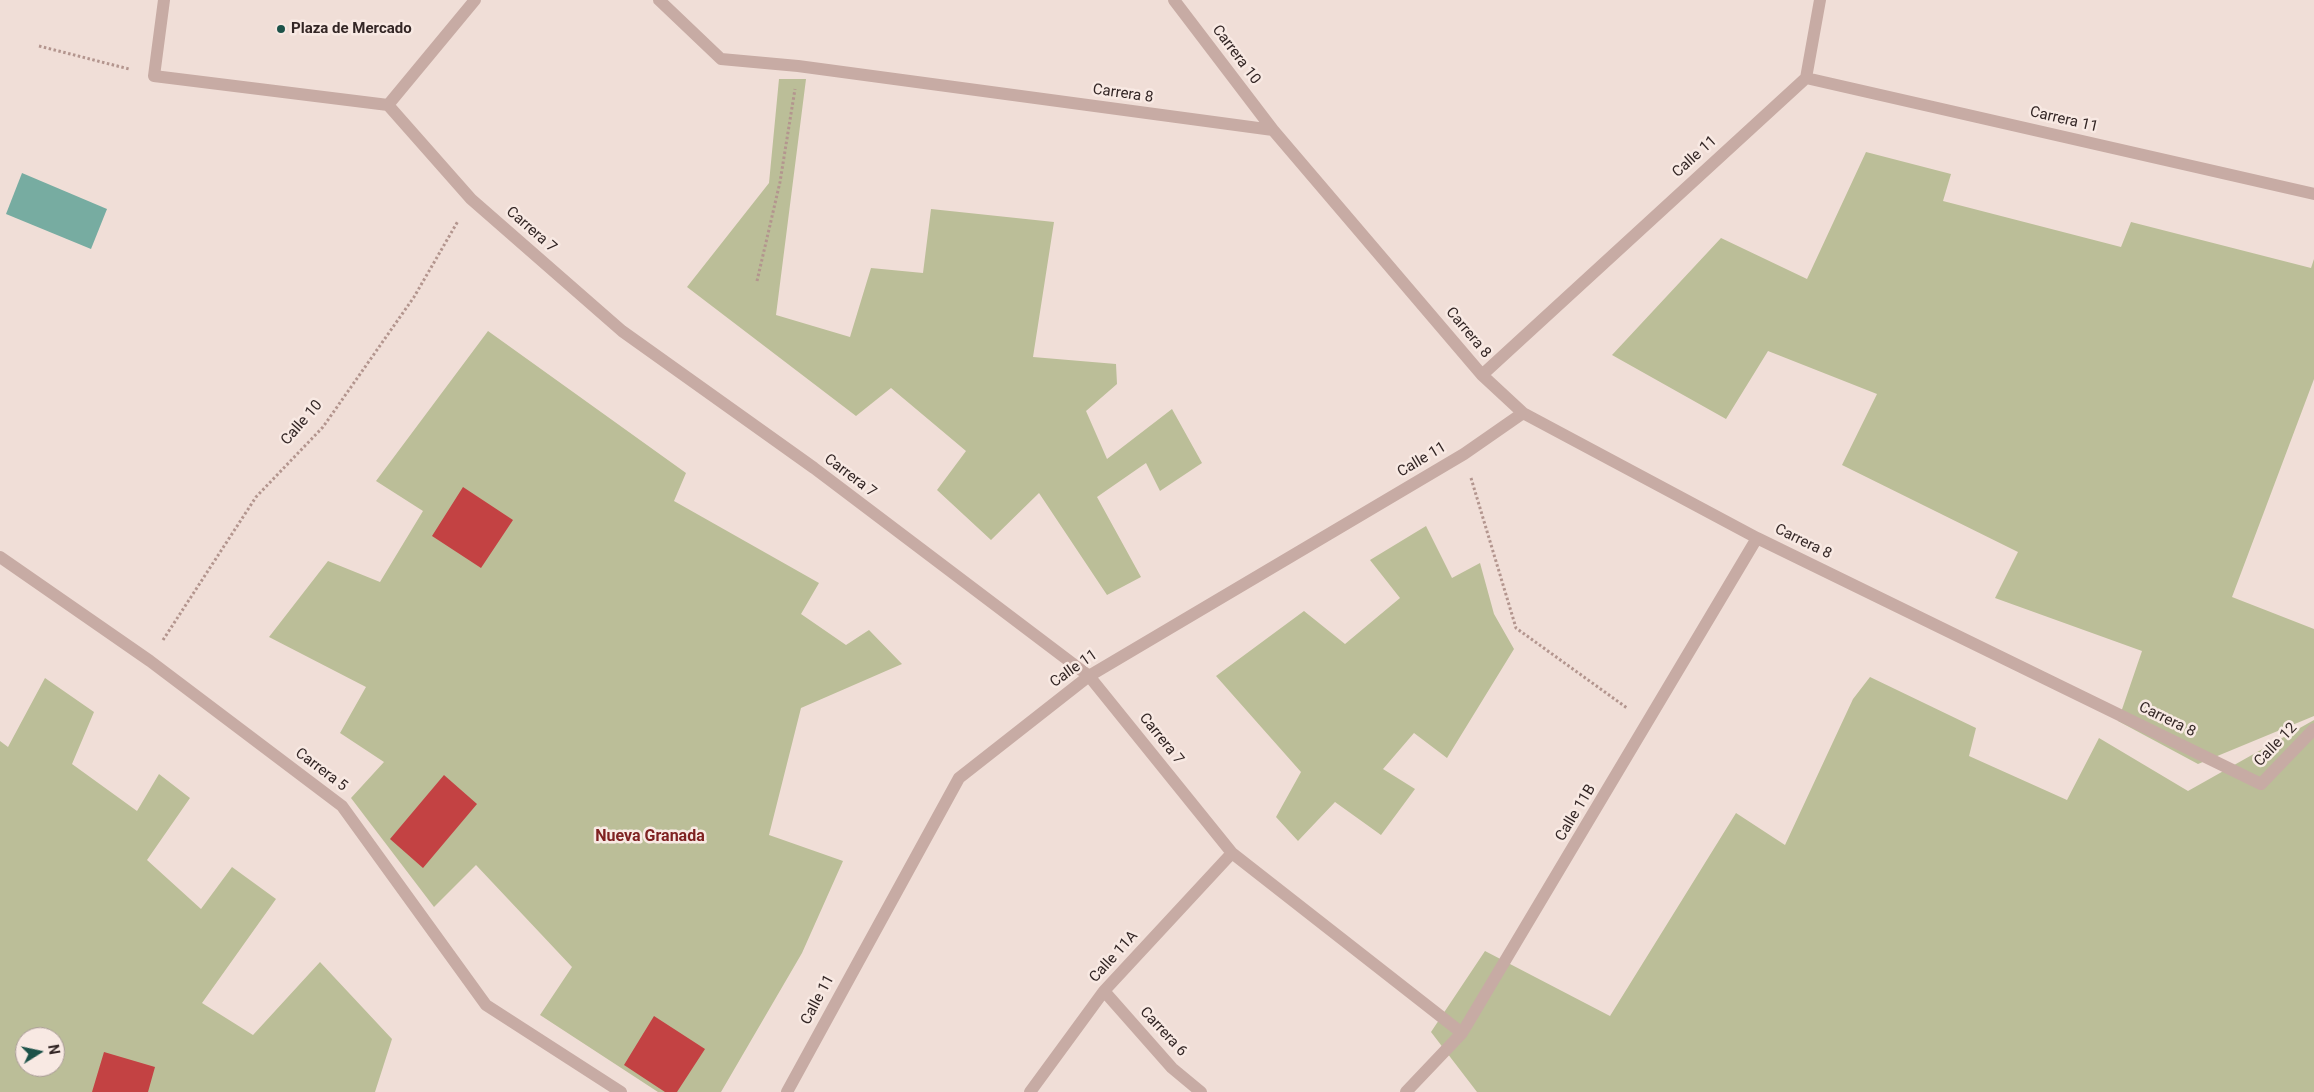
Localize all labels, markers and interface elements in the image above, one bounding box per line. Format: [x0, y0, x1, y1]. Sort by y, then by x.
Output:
place label: Plaza de Mercado [291, 20, 412, 38]
street label: Carrera 10 [1208, 22, 1264, 88]
marker: Plaza de Mercado [275, 23, 287, 35]
street label: Carrera 8 [1092, 81, 1154, 107]
street label: Carrera 11 [2028, 103, 2100, 137]
street label: Calle 11 [1669, 132, 1721, 182]
street label: Carrera 7 [502, 203, 560, 257]
street label: Carrera 8 [1441, 304, 1495, 362]
street label: Calle 10 [278, 397, 326, 449]
street label: Calle 11 [1394, 438, 1450, 482]
street label: Carrera 7 [820, 450, 880, 502]
street label: Carrera 8 [1772, 521, 1834, 563]
street label: Calle 11 [1047, 646, 1101, 692]
street label: Carrera 8 [2136, 699, 2198, 741]
street label: Carrera 7 [1135, 710, 1187, 768]
street label: Calle 12 [2251, 719, 2301, 771]
street label: Carrera 5 [291, 744, 351, 796]
street label: Calle 11B [1552, 781, 1600, 845]
district label: Nueva Granada [595, 827, 705, 847]
street label: Calle 11A [1086, 927, 1142, 987]
street label: Calle 11 [797, 972, 839, 1028]
street label: Carrera 6 [1136, 1004, 1190, 1060]
north arrow [15, 1027, 65, 1077]
text: N [45, 1043, 63, 1056]

